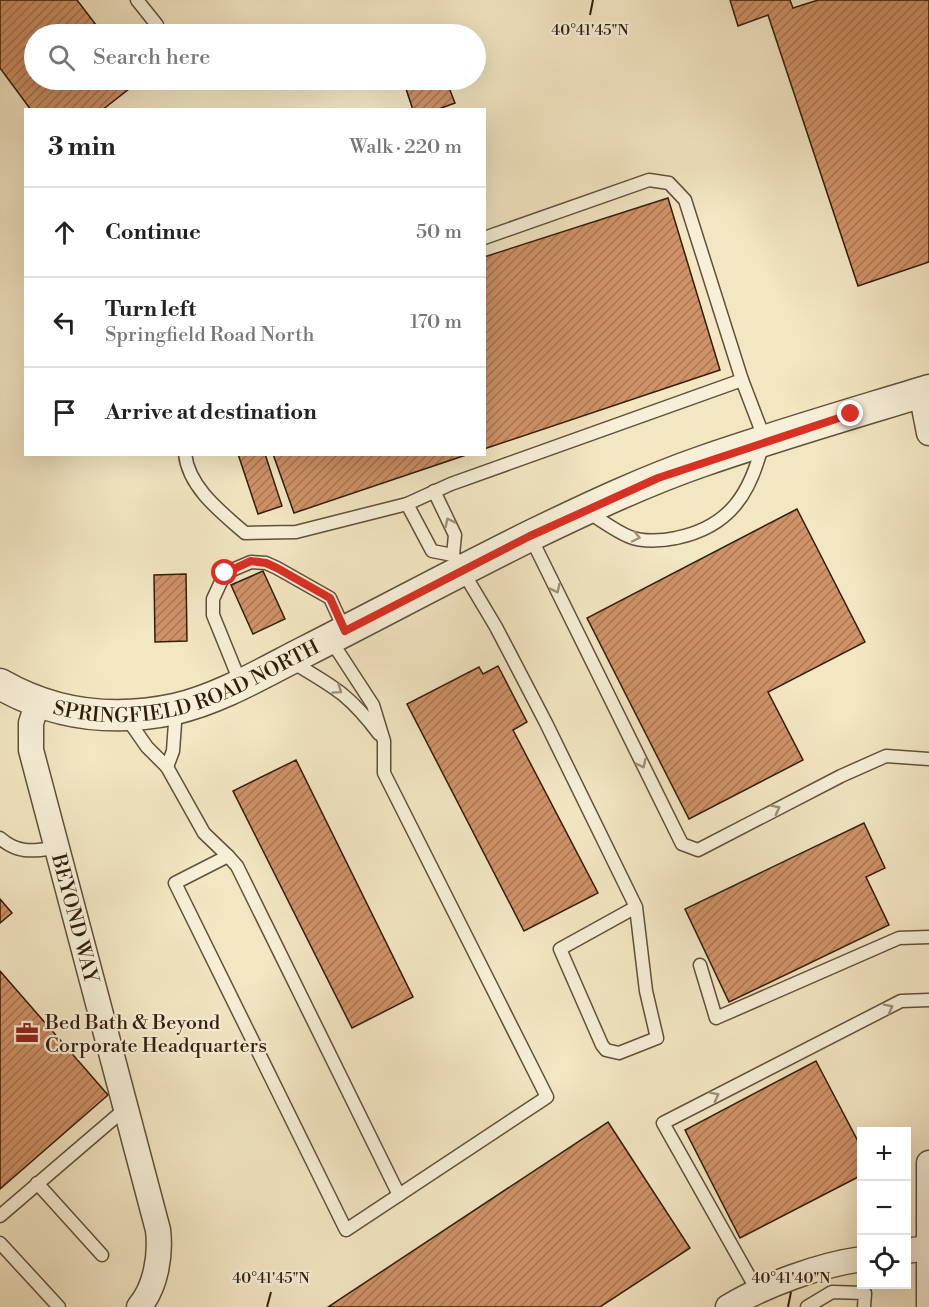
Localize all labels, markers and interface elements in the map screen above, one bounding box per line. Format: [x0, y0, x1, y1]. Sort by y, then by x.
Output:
text: 40°41'45"N [551, 21, 629, 40]
search box [24, 24, 486, 90]
icon: search [45, 41, 78, 74]
text: Search here [93, 44, 210, 71]
text: 3 min [48, 131, 116, 163]
text: Walk · 220 m [349, 135, 462, 160]
icon: ahead [48, 216, 81, 249]
text: Continue [105, 219, 201, 246]
text: 50 m [416, 220, 462, 245]
text: Turn left [105, 296, 196, 323]
icon: left [48, 306, 81, 339]
text: 170 m [410, 310, 462, 335]
text: Springfield Road North [105, 323, 315, 348]
icon: arrive [48, 396, 81, 429]
text: Arrive at destination [105, 399, 317, 426]
route end [837, 400, 863, 426]
one-way arrow [445, 518, 457, 529]
one-way arrow [631, 530, 641, 543]
route start [211, 559, 237, 585]
one-way arrow [548, 582, 560, 593]
street label: SPRINGFIELD ROAD NORTH [50, 635, 324, 729]
one-way arrow [332, 683, 343, 694]
one-way arrow [635, 757, 646, 768]
one-way arrow [770, 805, 781, 817]
street label: BEYOND WAY [45, 850, 103, 987]
one-way arrow [882, 1003, 893, 1015]
place label: Bed Bath & Beyond Corporate Headquarters [44, 1011, 267, 1059]
office icon: Bed Bath & Beyond Corporate Headquarters [14, 1020, 40, 1046]
one-way arrow [709, 1092, 719, 1103]
map controls [857, 1127, 911, 1289]
button: + [857, 1127, 911, 1181]
button: − [857, 1181, 911, 1235]
button: locate [857, 1235, 911, 1289]
text: 40°41'45"N [232, 1269, 310, 1288]
text: 40°41'40"N [751, 1269, 831, 1288]

